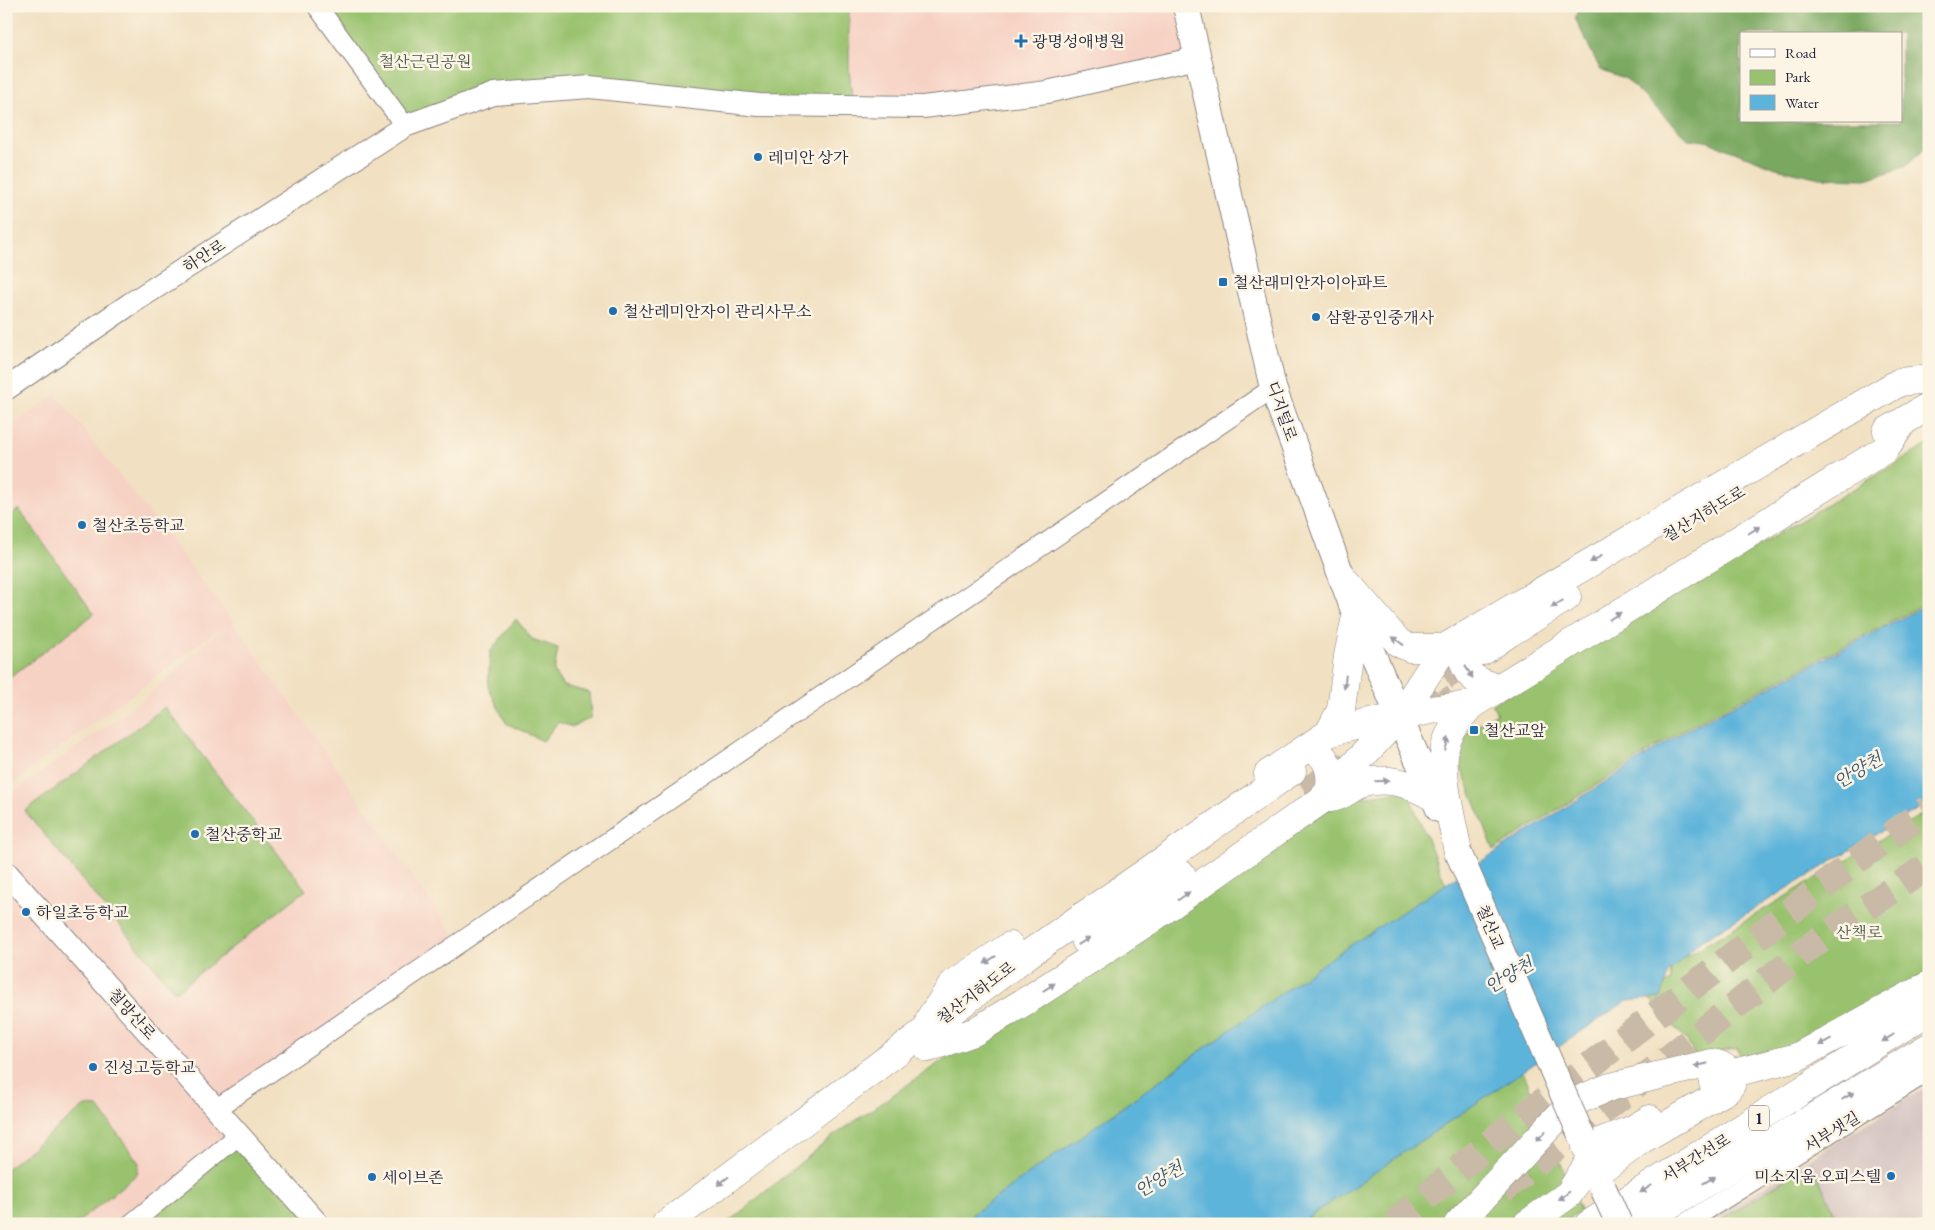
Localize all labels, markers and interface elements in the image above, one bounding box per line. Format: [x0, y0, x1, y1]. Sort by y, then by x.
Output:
place label: 광명성애병원 [1032, 31, 1125, 52]
legend [1740, 32, 1902, 122]
marker: 광명성애병원 [1014, 34, 1028, 48]
text: Road [1785, 43, 1817, 62]
park label: 철산근린공원 [379, 51, 471, 72]
text: Park [1785, 67, 1812, 86]
text: Water [1785, 93, 1819, 112]
place label: 레미안 상가 [768, 147, 849, 168]
marker: 레미안 상가 [752, 151, 764, 163]
street label: 하안로 [179, 234, 230, 277]
place label: 철산래미안자이아파트 [1233, 272, 1388, 293]
marker: 철산래미안자이아파트 [1217, 276, 1229, 288]
place label: 철산레미안자이 관리사무소 [623, 301, 812, 322]
marker: 철산레미안자이 관리사무소 [607, 305, 619, 317]
place label: 삼환공인중개사 [1326, 307, 1435, 328]
marker: 삼환공인중개사 [1310, 311, 1322, 323]
street label: 디지털로 [1262, 378, 1302, 444]
street label: 철산지하도로 [1659, 481, 1750, 547]
place label: 철산초등학교 [92, 515, 185, 536]
marker: 철산초등학교 [76, 519, 88, 531]
one-way arrow [1747, 525, 1760, 535]
one-way arrow [1589, 555, 1602, 564]
one-way arrow [1550, 599, 1563, 608]
one-way arrow [1609, 611, 1622, 620]
one-way arrow [1391, 636, 1405, 646]
one-way arrow [1465, 665, 1474, 678]
one-way arrow [1341, 674, 1349, 690]
place label: 철산교앞 [1484, 720, 1546, 741]
marker: 철산교앞 [1468, 724, 1480, 736]
one-way arrow [1443, 737, 1451, 752]
water label: 안양천 [1830, 746, 1888, 793]
one-way arrow [1374, 777, 1390, 785]
place label: 철산중학교 [205, 824, 282, 845]
marker: 철산중학교 [189, 828, 201, 840]
one-way arrow [1177, 891, 1191, 901]
place label: 하일초등학교 [36, 902, 129, 923]
street label: 철산교 [1471, 902, 1509, 952]
marker: 하일초등학교 [20, 906, 32, 918]
park label: 산책로 [1836, 922, 1883, 943]
one-way arrow [1077, 936, 1090, 946]
water label: 안양천 [1481, 951, 1539, 998]
one-way arrow [983, 955, 996, 965]
street label: 철산지하도로 [933, 956, 1020, 1029]
one-way arrow [1042, 982, 1056, 991]
street label: 철망산로 [104, 984, 161, 1044]
one-way arrow [1881, 1033, 1894, 1042]
one-way arrow [1817, 1038, 1832, 1046]
place label: 진성고등학교 [103, 1057, 196, 1078]
marker: 진성고등학교 [87, 1061, 99, 1073]
one-way arrow [1694, 1061, 1709, 1069]
one-way arrow [1842, 1092, 1855, 1101]
road number: 1 [1749, 1106, 1769, 1130]
street label: 서부샛길 [1800, 1107, 1864, 1157]
street label: 서부간선로 [1658, 1128, 1735, 1187]
one-way arrow [1535, 1129, 1547, 1141]
water label: 안양천 [1131, 1155, 1189, 1202]
place label: 미소지움 오피스텔 [1754, 1166, 1881, 1187]
place label: 세이브존 [382, 1167, 444, 1188]
marker: 미소지움 오피스텔 [1885, 1170, 1897, 1182]
marker: 세이브존 [366, 1171, 378, 1183]
one-way arrow [716, 1176, 730, 1186]
one-way arrow [1703, 1176, 1716, 1185]
one-way arrow [1639, 1184, 1653, 1193]
one-way arrow [1558, 1191, 1571, 1202]

